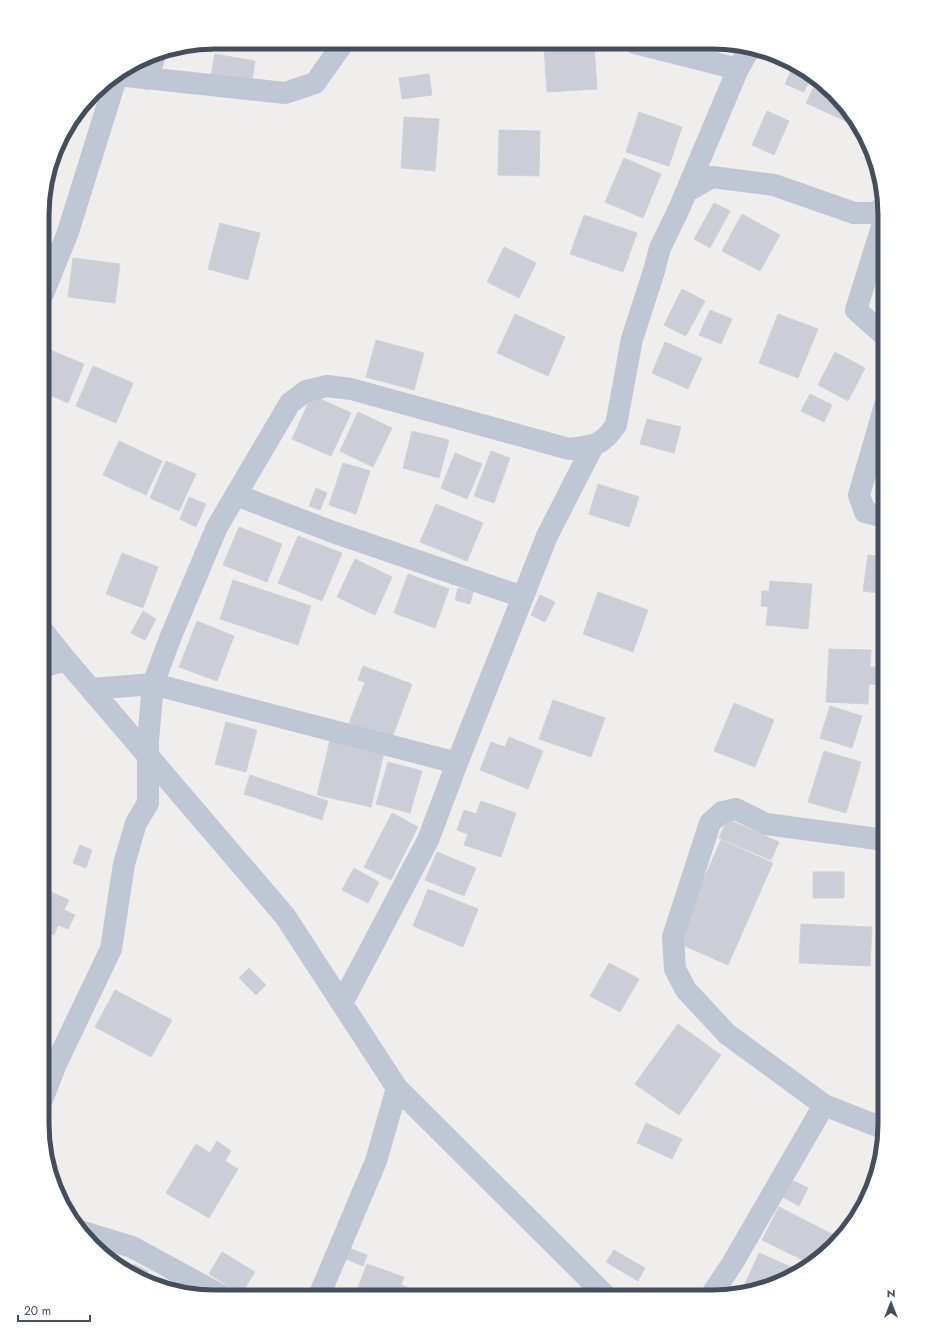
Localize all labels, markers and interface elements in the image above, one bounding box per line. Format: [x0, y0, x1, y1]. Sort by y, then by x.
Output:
north arrow [871, 1283, 911, 1323]
text: N [887, 1285, 895, 1301]
scale bar [18, 1297, 90, 1323]
text: 20 m [24, 1302, 51, 1320]

